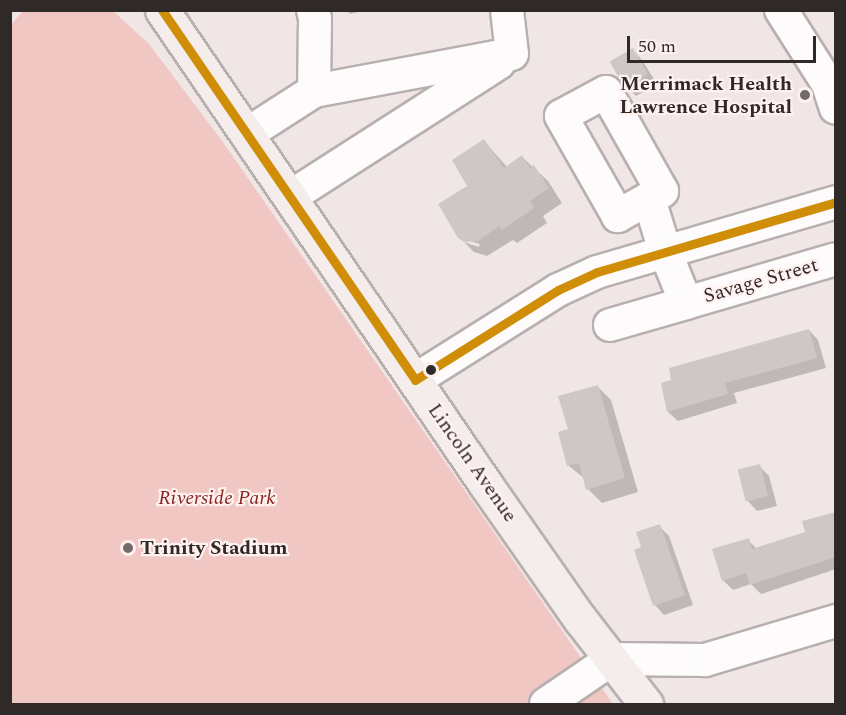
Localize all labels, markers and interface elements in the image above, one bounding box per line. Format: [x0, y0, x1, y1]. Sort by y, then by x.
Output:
scale bar [630, 24, 819, 62]
text: 50 m [638, 33, 676, 60]
place label: Merrimack Health Lawrence Hospital [620, 72, 792, 119]
marker: Merrimack Health Lawrence Hospital [796, 86, 814, 104]
street label: Savage Street [701, 253, 821, 309]
unlabelled marker [425, 364, 437, 376]
street label: Lincoln Avenue [422, 399, 522, 527]
park label: Riverside Park [158, 486, 276, 510]
place label: Trinity Stadium [140, 536, 288, 560]
marker: Trinity Stadium [121, 541, 135, 555]

